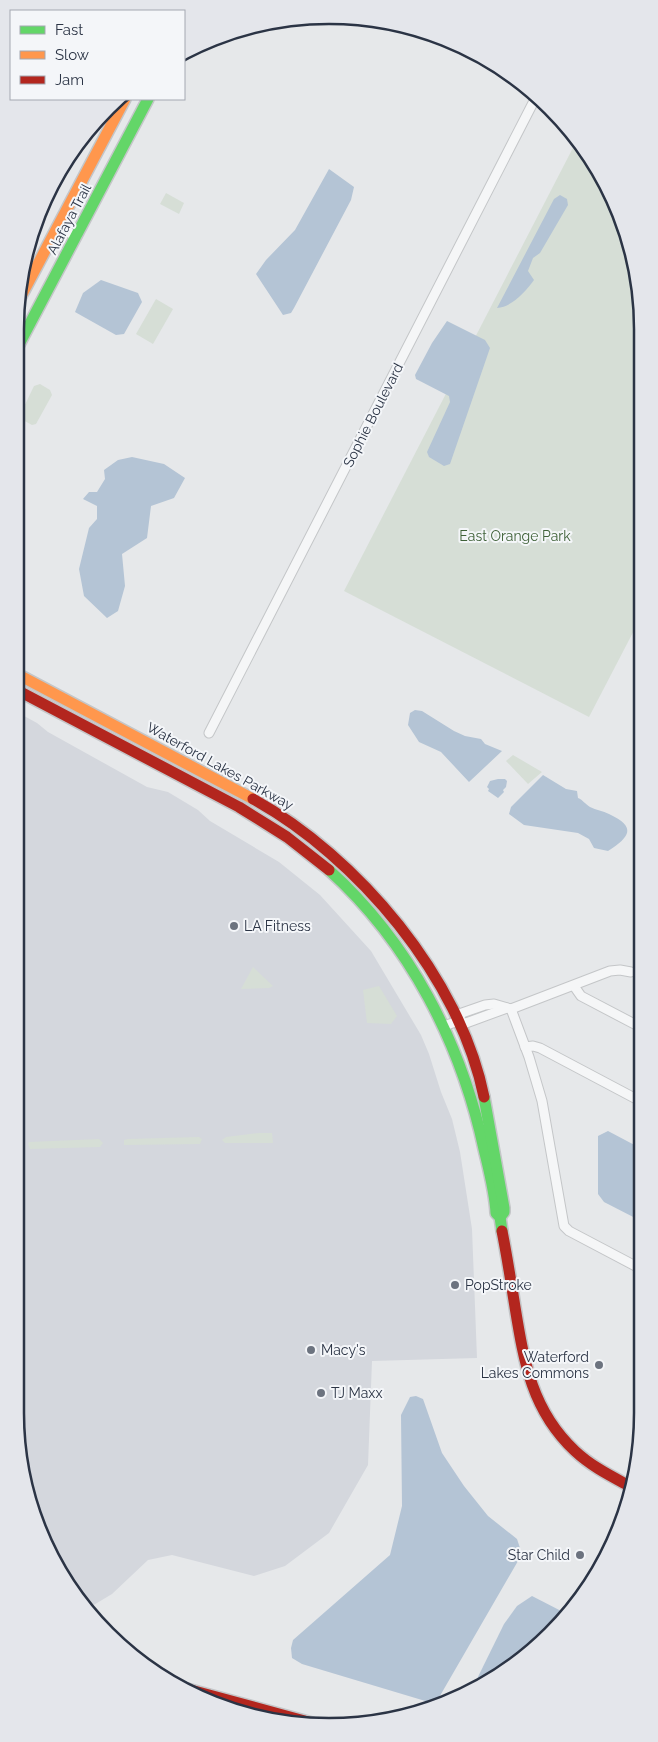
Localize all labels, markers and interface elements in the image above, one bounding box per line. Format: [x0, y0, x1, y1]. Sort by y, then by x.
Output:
legend [10, 10, 185, 100]
text: Fast [55, 21, 83, 39]
text: Slow [55, 46, 89, 64]
text: Jam [55, 71, 84, 89]
street label: Alafaya Trail [44, 181, 94, 257]
street label: Sophie Boulevard [340, 360, 406, 470]
park label: East Orange Park [459, 528, 571, 544]
street label: Waterford Lakes Parkway [144, 719, 296, 813]
place label: LA Fitness [244, 918, 311, 934]
marker: LA Fitness [228, 920, 240, 932]
place label: PopStroke [465, 1277, 532, 1293]
marker: PopStroke [449, 1279, 461, 1291]
place label: Macy's [321, 1342, 366, 1358]
marker: Macy's [305, 1344, 317, 1356]
place label: Waterford Lakes Commons [481, 1349, 589, 1381]
marker: Waterford Lakes Commons [593, 1359, 605, 1371]
place label: TJ Maxx [331, 1385, 382, 1401]
marker: TJ Maxx [315, 1387, 327, 1399]
place label: Star Child [508, 1547, 570, 1563]
marker: Star Child [574, 1549, 586, 1561]

